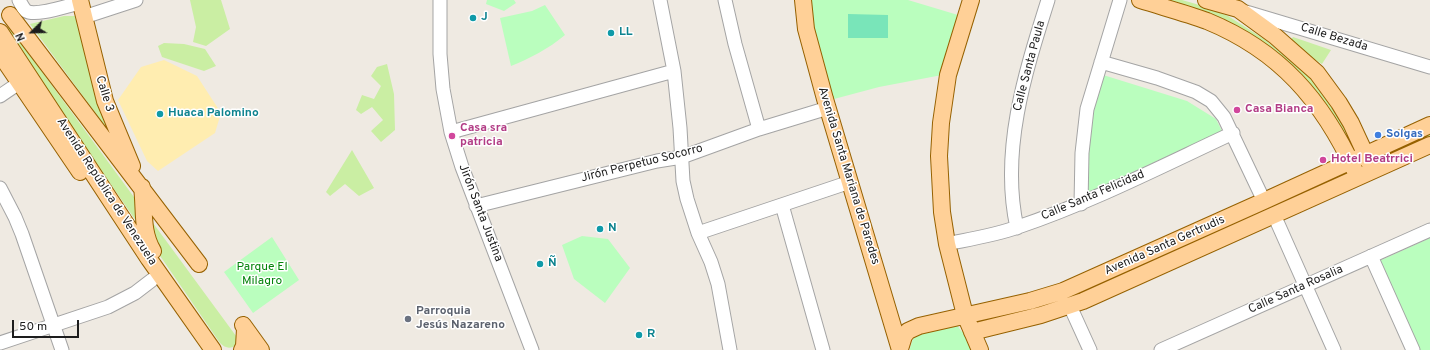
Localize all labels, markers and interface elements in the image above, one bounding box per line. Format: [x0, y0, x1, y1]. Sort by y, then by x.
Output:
place label: J [481, 11, 488, 25]
north arrow [12, 12, 52, 52]
marker: J [468, 13, 478, 23]
street label: Calle Santa Paula [1011, 19, 1049, 113]
street label: Calle Bezada [1299, 21, 1369, 55]
place label: LL [619, 26, 633, 40]
marker: LL [606, 28, 616, 38]
text: N [13, 30, 29, 43]
street label: Calle 3 [92, 74, 116, 114]
street label: Avenida Santa Mariana de Paredes [814, 85, 882, 267]
place label: Casa Bianca [1245, 103, 1314, 117]
marker: Casa Bianca [1232, 105, 1242, 115]
place label: Huaca Palomino [168, 107, 259, 121]
marker: Huaca Palomino [155, 109, 165, 119]
street label: Avenida República de Venezuela [53, 116, 159, 268]
place label: Casa sra patricia [460, 122, 507, 150]
place label: Solgas [1386, 128, 1423, 142]
marker: Solgas [1373, 130, 1383, 140]
marker: Casa sra patricia [447, 131, 457, 141]
street label: Jirón Perpetuo Socorro [580, 142, 704, 186]
place label: Hotel Beatrrici [1331, 153, 1413, 167]
marker: Hotel Beatrrici [1318, 155, 1328, 165]
street label: Jirón Santa Justina [455, 162, 505, 264]
street label: Calle Santa Felicidad [1039, 168, 1147, 224]
street label: Avenida Santa Gertrudis [1103, 213, 1227, 279]
place label: N [608, 222, 617, 236]
marker: N [595, 224, 605, 234]
place label: Ñ [548, 257, 557, 271]
marker: Ñ [535, 259, 545, 269]
park label: Parque El Milagro [236, 261, 288, 289]
street label: Calle Santa Rosalia [1246, 263, 1346, 317]
place label: Parroquia Jesús Nazareno [416, 305, 505, 333]
scale bar [14, 312, 81, 338]
marker: Parroquia Jesús Nazareno [403, 314, 413, 324]
text: 50 m [19, 319, 47, 335]
place label: R [647, 328, 655, 342]
marker: R [634, 330, 644, 340]

